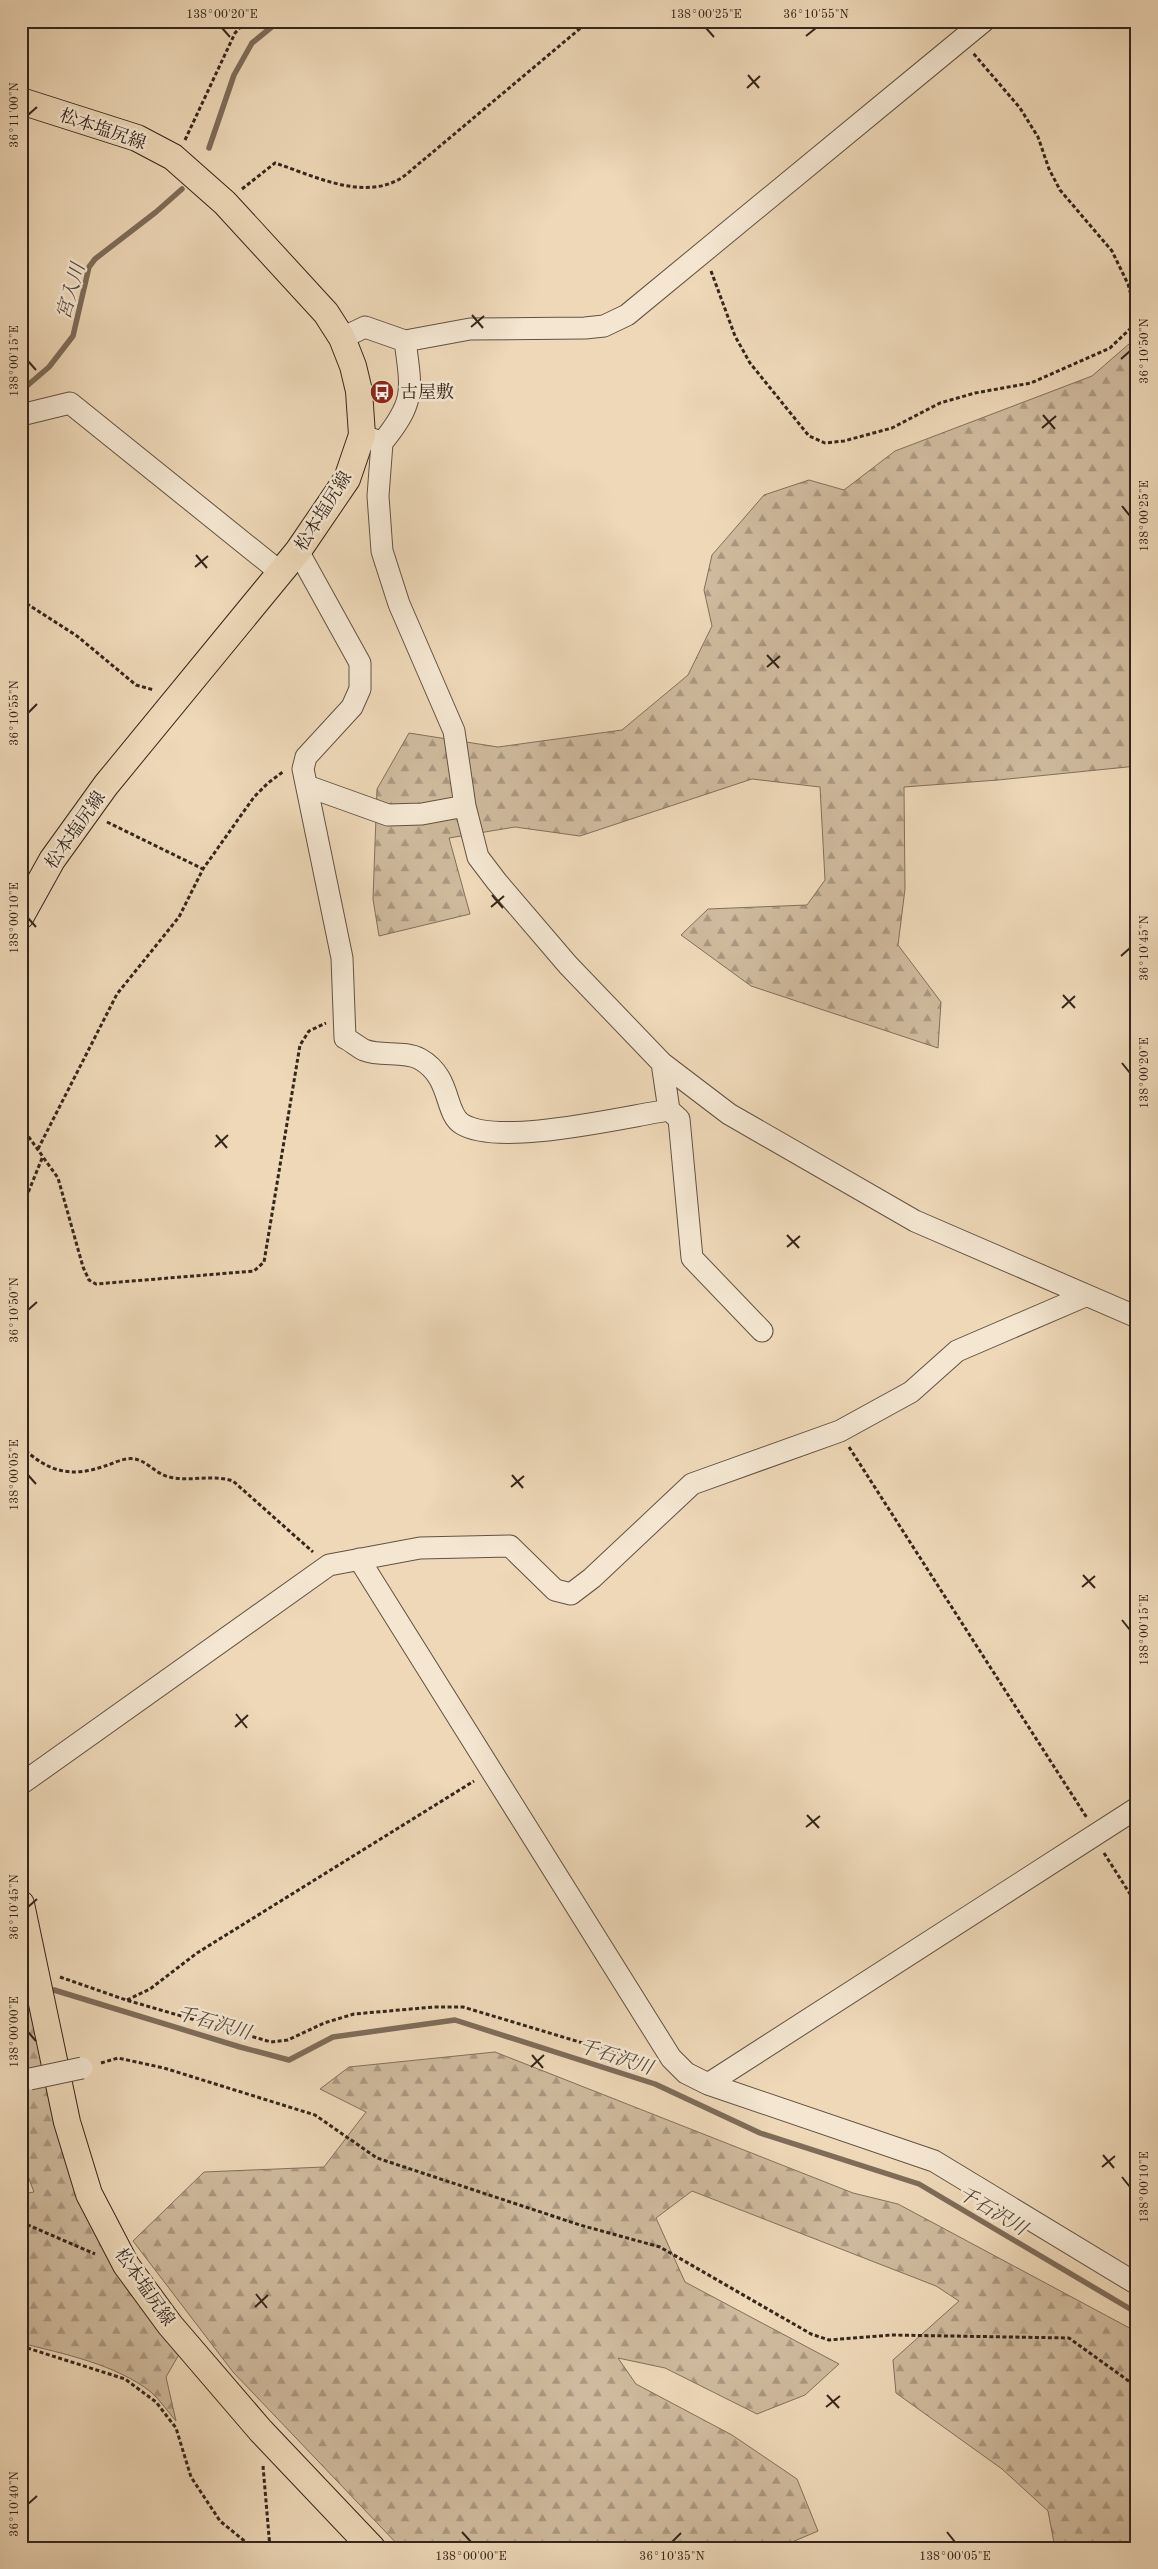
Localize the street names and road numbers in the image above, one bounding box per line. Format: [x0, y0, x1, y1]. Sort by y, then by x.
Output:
street label: 松本塩尻線 [57, 105, 149, 153]
street label: 松本塩尻線 [291, 468, 355, 554]
street label: 松本塩尻線 [41, 787, 109, 873]
street label: 松本塩尻線 [111, 2244, 179, 2330]

